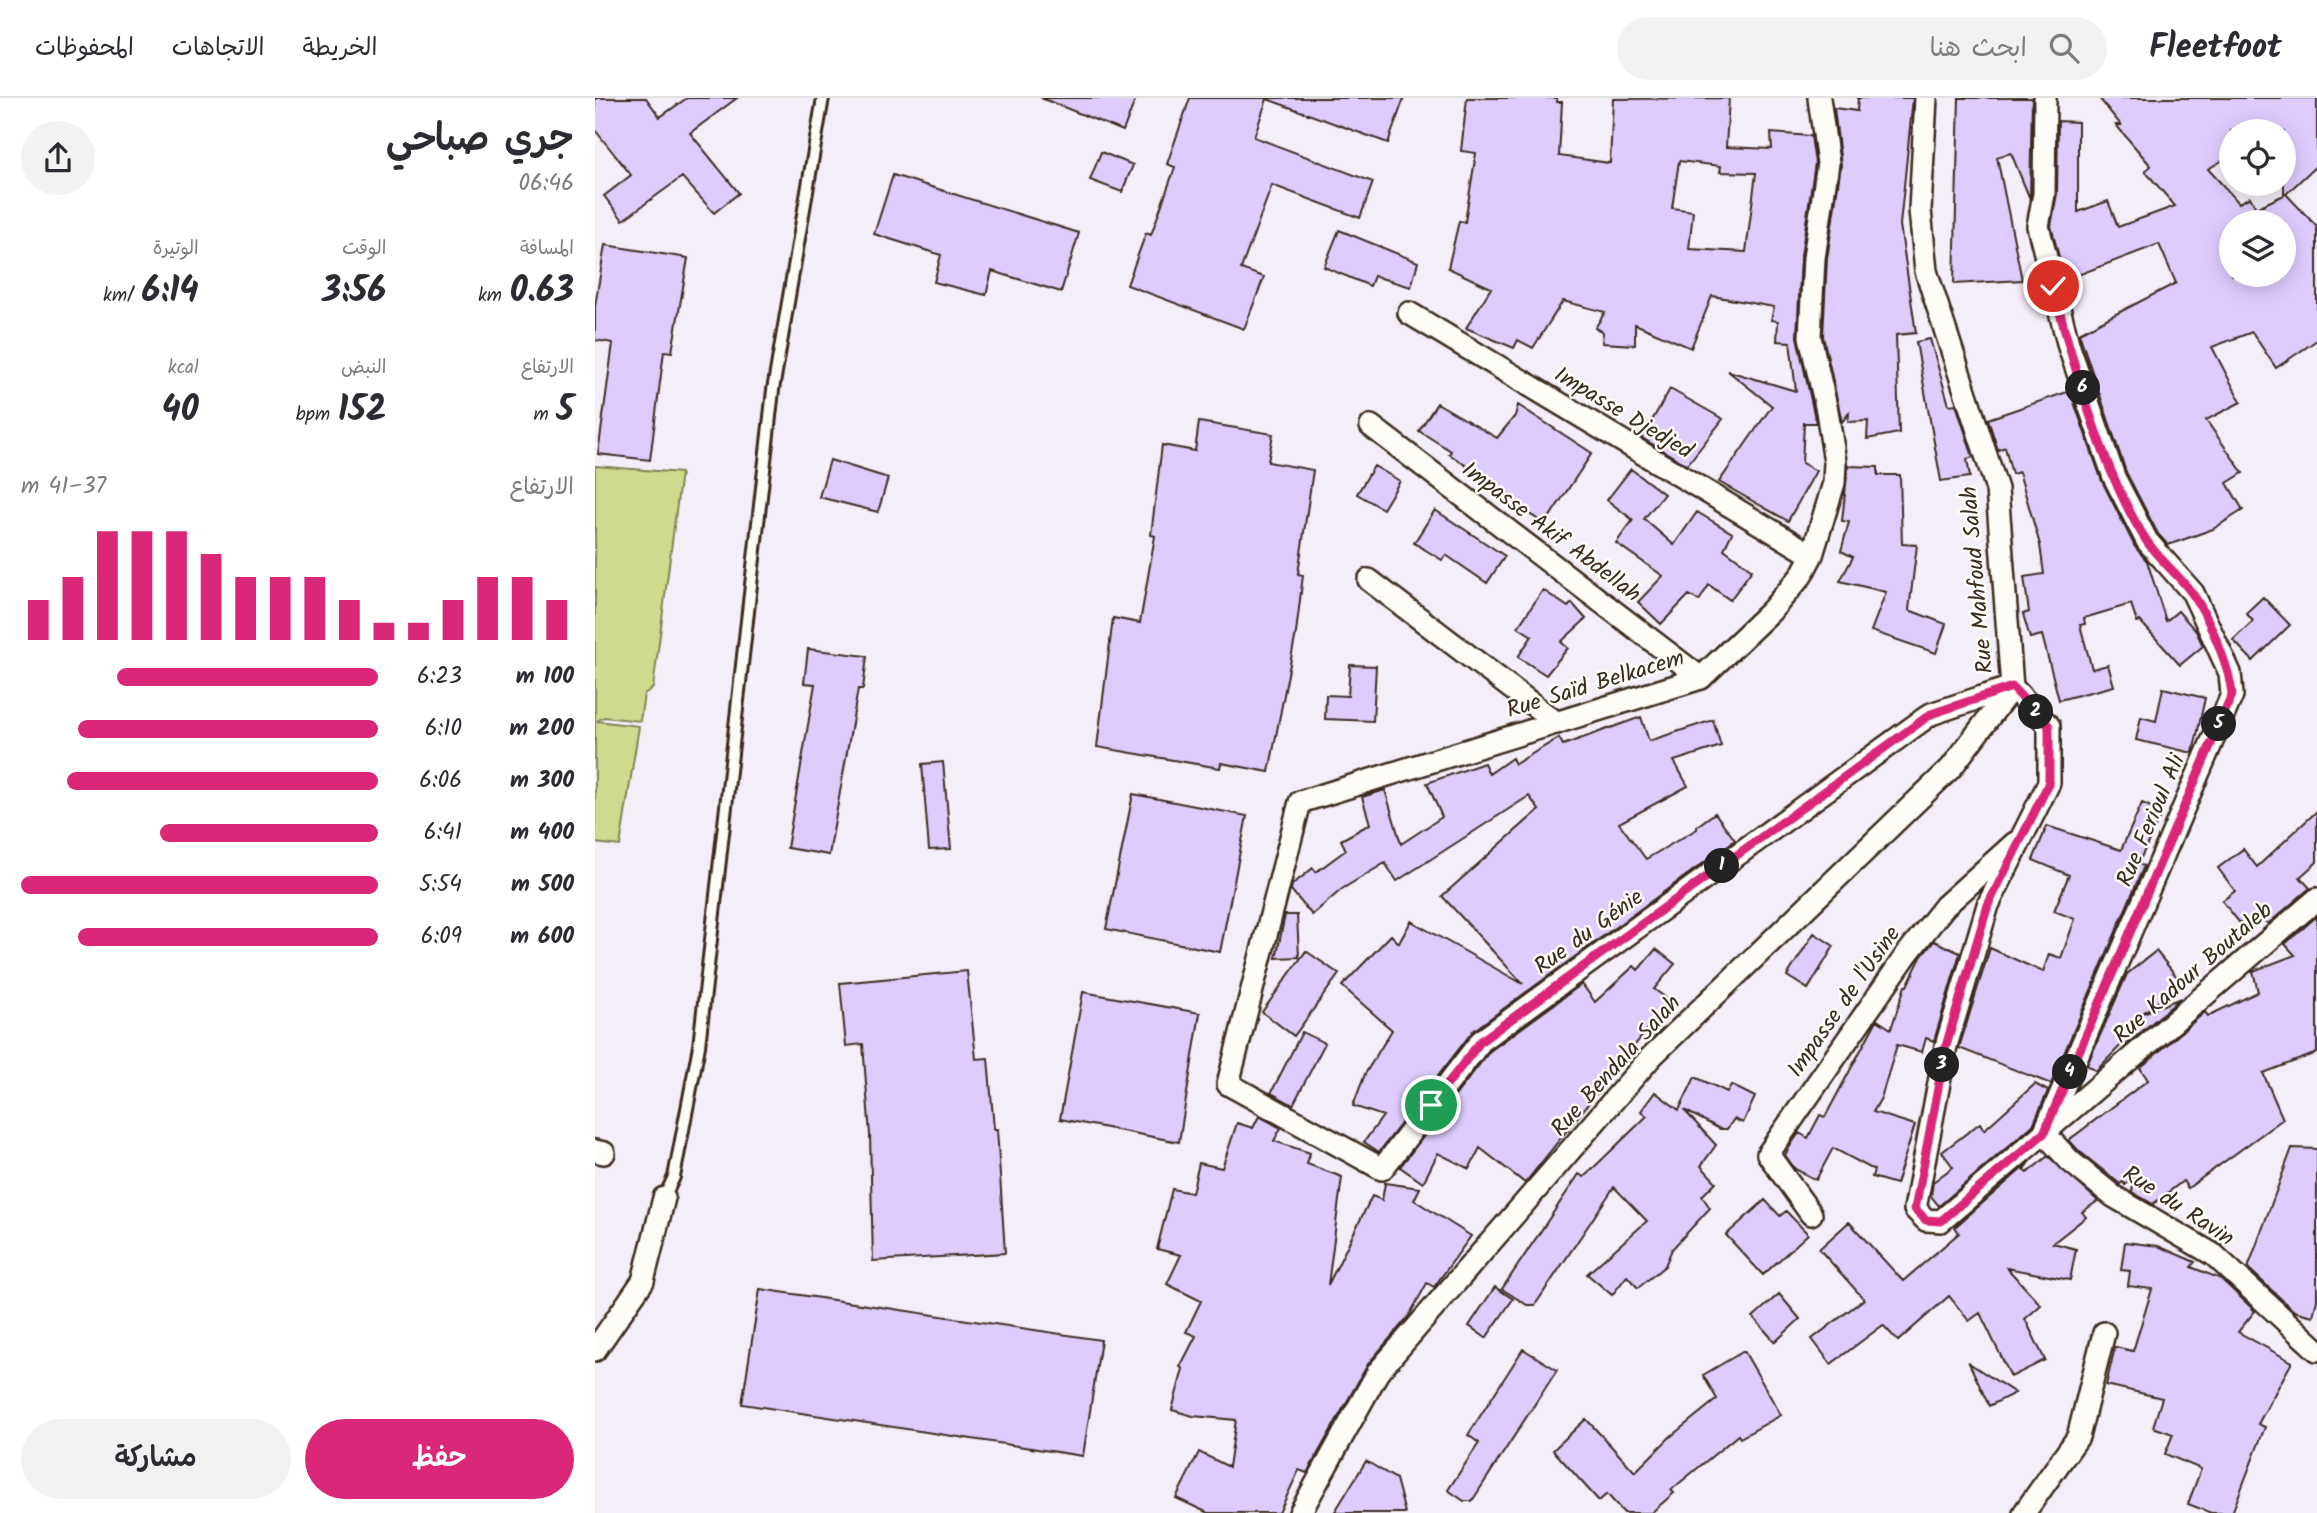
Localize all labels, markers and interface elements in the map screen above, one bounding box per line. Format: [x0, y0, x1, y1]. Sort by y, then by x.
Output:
search box [1617, 17, 2107, 80]
text: Fleetfoot [2149, 22, 2282, 75]
text: ابحث هنا [1930, 28, 2027, 70]
text: المحفوظات [35, 29, 134, 68]
text: الاتجاهات [172, 29, 265, 68]
text: الخريطة [303, 29, 377, 68]
icon: search [2045, 29, 2083, 67]
text: جري صباحي [386, 110, 574, 170]
map controls [2219, 119, 2296, 287]
button: locate [2219, 119, 2296, 196]
button: share [21, 121, 95, 195]
text: 06:46 [519, 166, 574, 202]
button: layers [2219, 210, 2296, 287]
text: الوتيرة [153, 234, 199, 264]
text: الوقت [342, 234, 386, 264]
text: المسافة [520, 234, 574, 264]
pin [2023, 256, 2083, 316]
text: 6:14 [141, 264, 199, 320]
text: 3:56 [322, 264, 386, 320]
text: 0.63 [510, 264, 574, 320]
icon: check [2034, 267, 2072, 305]
text: /km [103, 281, 141, 311]
text: km [478, 281, 510, 311]
text: kcal [168, 353, 199, 383]
text: النبض [341, 353, 386, 383]
text: الارتفاع [521, 353, 574, 383]
street label: Impasse Djedjed [1547, 358, 1700, 470]
pin: 6 [2065, 370, 2101, 406]
text: 6 [2077, 372, 2088, 402]
text: 40 [162, 383, 199, 439]
text: 152 [338, 383, 386, 439]
text: 5 [556, 383, 574, 439]
text: bpm [296, 400, 338, 430]
text: m [534, 400, 556, 430]
street label: Impasse Akif Abdellah [1453, 453, 1648, 612]
text: 37–41 m [21, 469, 106, 505]
text: الارتفاع [510, 470, 574, 506]
street label: Rue Mahfoud Salah [1952, 485, 2004, 675]
street label: Rue Saïd Belkacem [1502, 641, 1689, 729]
text: 6:23 [417, 659, 462, 695]
text: 100 m [516, 659, 574, 695]
pin: 2 [2019, 694, 2053, 730]
text: 2 [2030, 696, 2041, 726]
pin: 5 [2201, 706, 2237, 742]
text: 5 [2214, 708, 2223, 738]
text: 6:10 [425, 711, 462, 747]
text: 200 m [509, 711, 574, 747]
street label: Rue Ferioul Ali [2108, 747, 2197, 893]
text: 6:06 [419, 763, 462, 799]
text: 300 m [510, 763, 574, 799]
text: 6:41 [424, 815, 462, 851]
text: 400 m [510, 815, 574, 851]
pin: 1 [1705, 848, 1739, 884]
text: 1 [1719, 850, 1724, 880]
text: 5:54 [419, 867, 462, 903]
text: 500 m [511, 867, 574, 903]
street label: Rue du Génie [1527, 880, 1652, 985]
street label: Rue Kadour Boutaleb [2105, 894, 2281, 1053]
text: 6:09 [421, 919, 462, 955]
text: 600 m [510, 919, 574, 955]
street label: Impasse de l'Usine [1779, 919, 1910, 1085]
street label: Rue Bendala Salah [1543, 987, 1690, 1146]
pin: 3 [1925, 1048, 1959, 1082]
text: 3 [1936, 1049, 1947, 1079]
pin: 4 [2053, 1054, 2087, 1090]
text: 4 [2064, 1056, 2075, 1086]
pin [1401, 1075, 1461, 1135]
icon: arrive [1412, 1086, 1450, 1124]
street label: Rue du Ravin [2115, 1157, 2241, 1256]
button: مشاركة [21, 1419, 291, 1499]
button: حفظ [305, 1419, 574, 1499]

